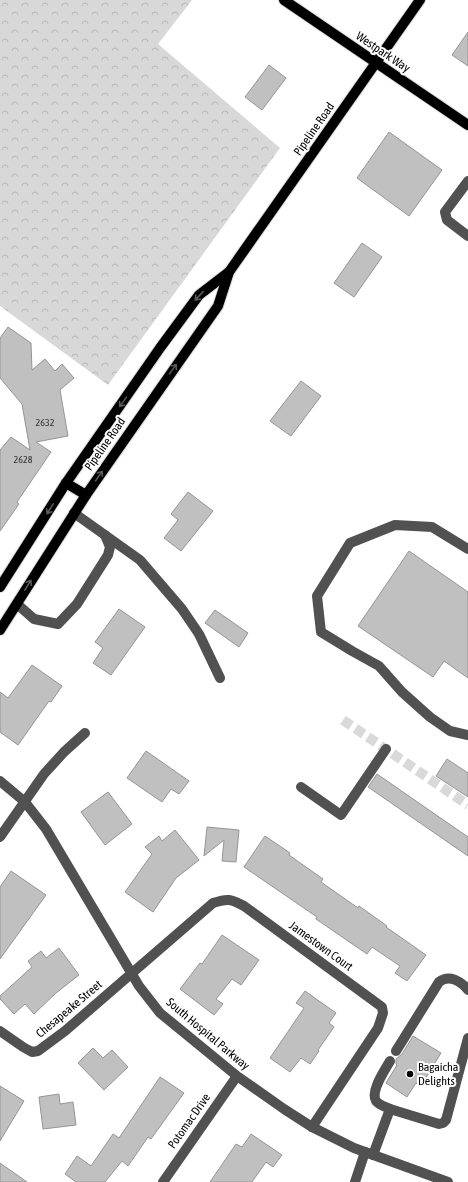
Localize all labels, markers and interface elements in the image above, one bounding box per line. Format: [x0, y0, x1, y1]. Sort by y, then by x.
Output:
street label: Westpark Way [353, 29, 413, 75]
street label: Pipeline Road [291, 100, 337, 158]
one-way arrow [194, 291, 204, 301]
one-way arrow [169, 364, 177, 375]
one-way arrow [119, 396, 127, 407]
street label: Pipeline Road [82, 415, 128, 473]
house number: 2632 [36, 417, 55, 428]
house number: 2628 [14, 454, 33, 465]
one-way arrow [95, 471, 103, 482]
one-way arrow [45, 503, 53, 515]
one-way arrow [25, 579, 33, 591]
street label: Jamestown Court [287, 918, 356, 974]
street label: Chesapeake Street [33, 977, 105, 1041]
street label: South Hospital Parkway [164, 995, 252, 1073]
place label: Bagaicha Delights [418, 1060, 458, 1088]
marker: Bagaicha Delights [405, 1069, 415, 1079]
street label: Potomac Drive [165, 1091, 213, 1151]

